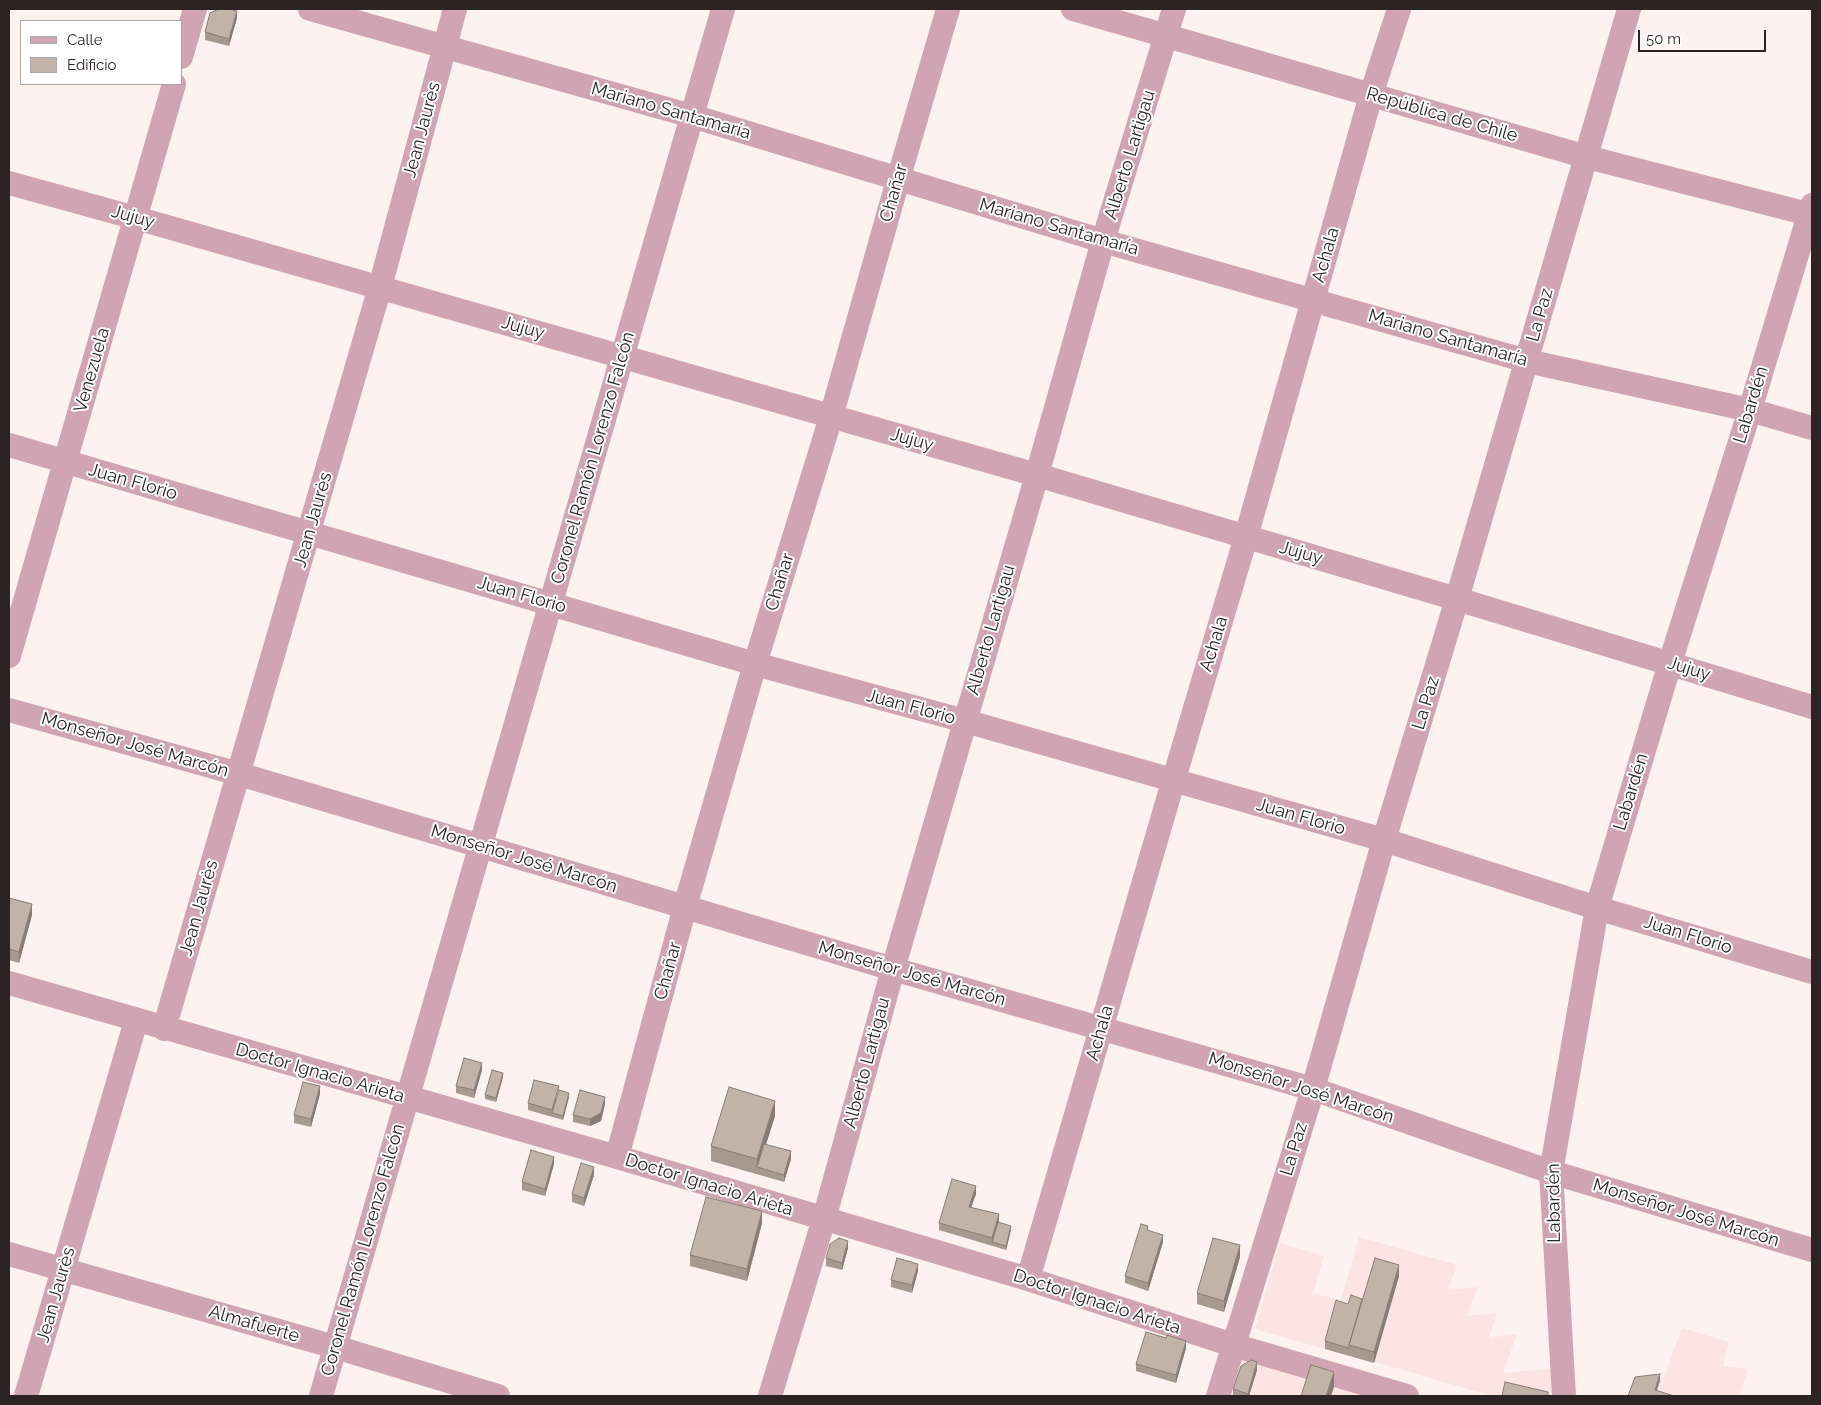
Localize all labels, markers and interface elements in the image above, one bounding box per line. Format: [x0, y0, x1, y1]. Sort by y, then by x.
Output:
legend [20, 20, 182, 85]
scale bar [1641, 20, 1768, 52]
text: 50 m [1646, 30, 1681, 48]
text: Calle [67, 31, 102, 49]
text: Edificio [67, 56, 117, 74]
street label: Mariano Santamaría [589, 78, 753, 144]
street label: Jean Jaurès [399, 80, 445, 180]
street label: República de Chile [1364, 83, 1520, 147]
street label: Alberto Lartigau [1100, 88, 1160, 222]
street label: Chañar [875, 162, 913, 224]
street label: Mariano Santamaría [977, 194, 1141, 260]
street label: Jujuy [109, 201, 157, 233]
street label: Achala [1308, 225, 1344, 285]
street label: La Paz [1522, 286, 1558, 344]
street label: Mariano Santamaría [1366, 305, 1530, 371]
street label: Jujuy [499, 312, 547, 344]
street label: Venezuela [70, 325, 114, 415]
street label: Coronel Ramón Lorenzo Falcón [547, 329, 639, 587]
street label: Labardén [1729, 364, 1773, 446]
street label: Jujuy [888, 424, 936, 456]
street label: Juan Florio [86, 459, 180, 505]
street label: Jean Jaurès [289, 470, 337, 570]
street label: Jujuy [1277, 537, 1325, 569]
street label: Chañar [761, 551, 799, 613]
street label: Alberto Lartigau [962, 562, 1020, 698]
street label: Juan Florio [475, 572, 569, 618]
street label: Achala [1195, 614, 1233, 674]
street label: Jujuy [1665, 652, 1713, 686]
street label: La Paz [1408, 674, 1444, 732]
street label: Juan Florio [864, 685, 958, 729]
street label: Monseñor José Marcón [39, 708, 231, 782]
street label: Labardén [1609, 751, 1653, 833]
street label: Juan Florio [1254, 794, 1348, 840]
street label: Monseñor José Marcón [428, 820, 620, 898]
street label: Jean Jaurès [175, 858, 223, 958]
street label: Juan Florio [1641, 911, 1735, 959]
street label: Monseñor José Marcón [816, 937, 1008, 1011]
street label: Chañar [650, 940, 686, 1002]
street label: Alberto Lartigau [839, 995, 895, 1131]
street label: Achala [1082, 1003, 1118, 1063]
street label: Doctor Ignacio Arieta [233, 1039, 407, 1107]
street label: Monseñor José Marcón [1206, 1048, 1396, 1128]
street label: La Paz [1276, 1120, 1312, 1178]
street label: Coronel Ramón Lorenzo Falcón [317, 1121, 409, 1379]
street label: Doctor Ignacio Arieta [622, 1149, 796, 1221]
street label: Labardén [1543, 1163, 1565, 1243]
street label: Monseñor José Marcón [1590, 1174, 1782, 1252]
street label: Jean Jaurès [32, 1245, 80, 1345]
street label: Doctor Ignacio Arieta [1011, 1265, 1183, 1339]
street label: Almafuerte [206, 1301, 302, 1347]

